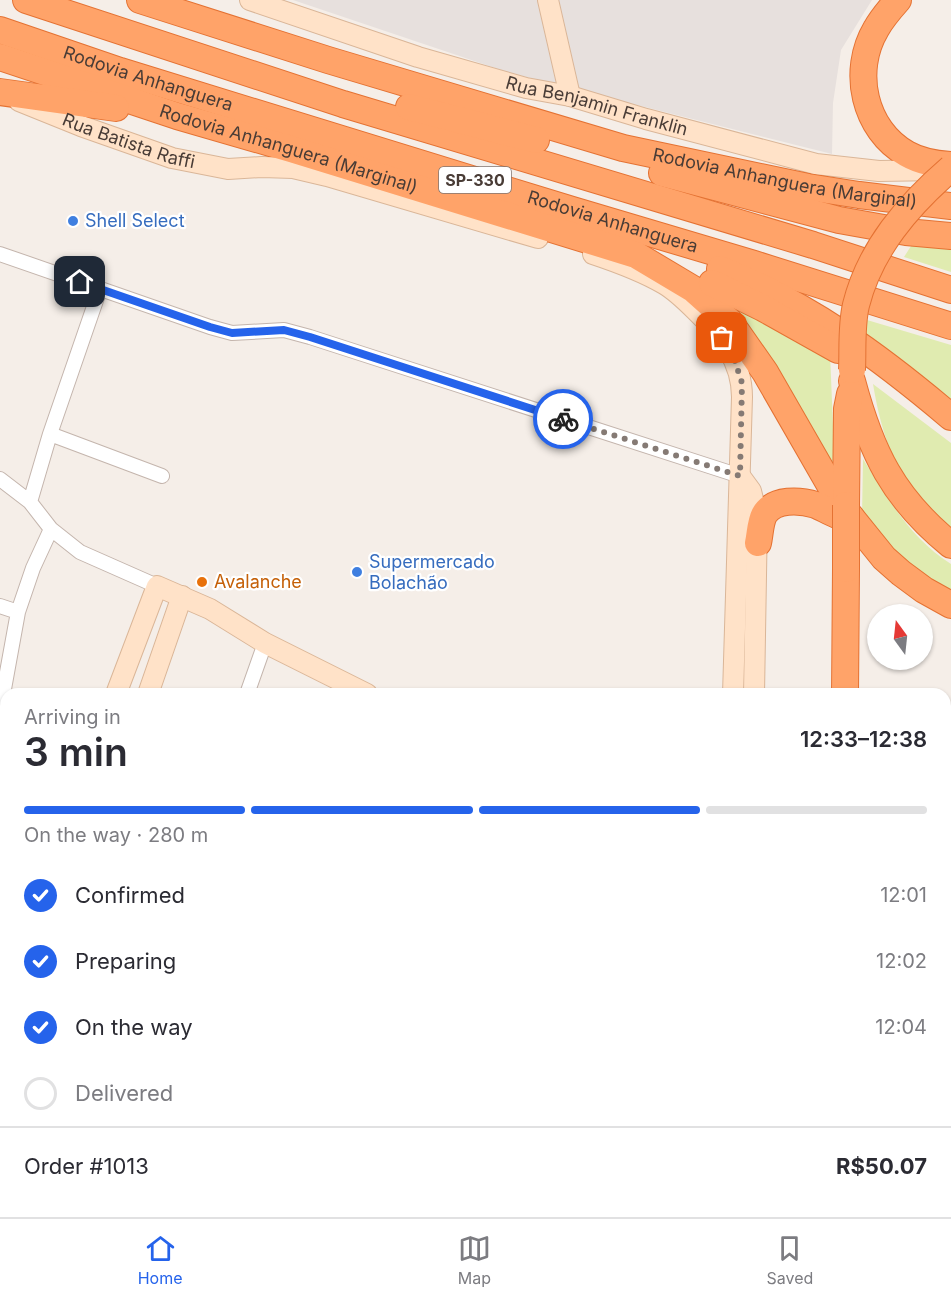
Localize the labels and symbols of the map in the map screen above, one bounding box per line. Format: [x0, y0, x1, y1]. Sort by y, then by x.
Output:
street label: Rodovia Anhanguera [61, 41, 236, 115]
street label: Rua Benjamin Franklin [503, 72, 690, 140]
street label: Rodovia Anhanguera (Marginal) [157, 100, 420, 197]
street label: Rua Batista Raffi [59, 109, 197, 172]
street label: Rodovia Anhanguera (Marginal) [651, 144, 918, 212]
road number: SP-330 [439, 167, 511, 193]
street label: Rodovia Anhanguera [525, 186, 700, 257]
place label: Shell Select [85, 210, 185, 231]
marker: Shell Select [66, 214, 80, 228]
pin [54, 256, 105, 307]
pin [696, 312, 747, 363]
courier [533, 389, 593, 449]
place label: Supermercado Bolachão [369, 551, 495, 593]
marker: Supermercado Bolachão [350, 565, 364, 579]
place label: Avalanche [214, 571, 302, 592]
marker: Avalanche [195, 575, 209, 589]
north arrow [867, 604, 933, 670]

